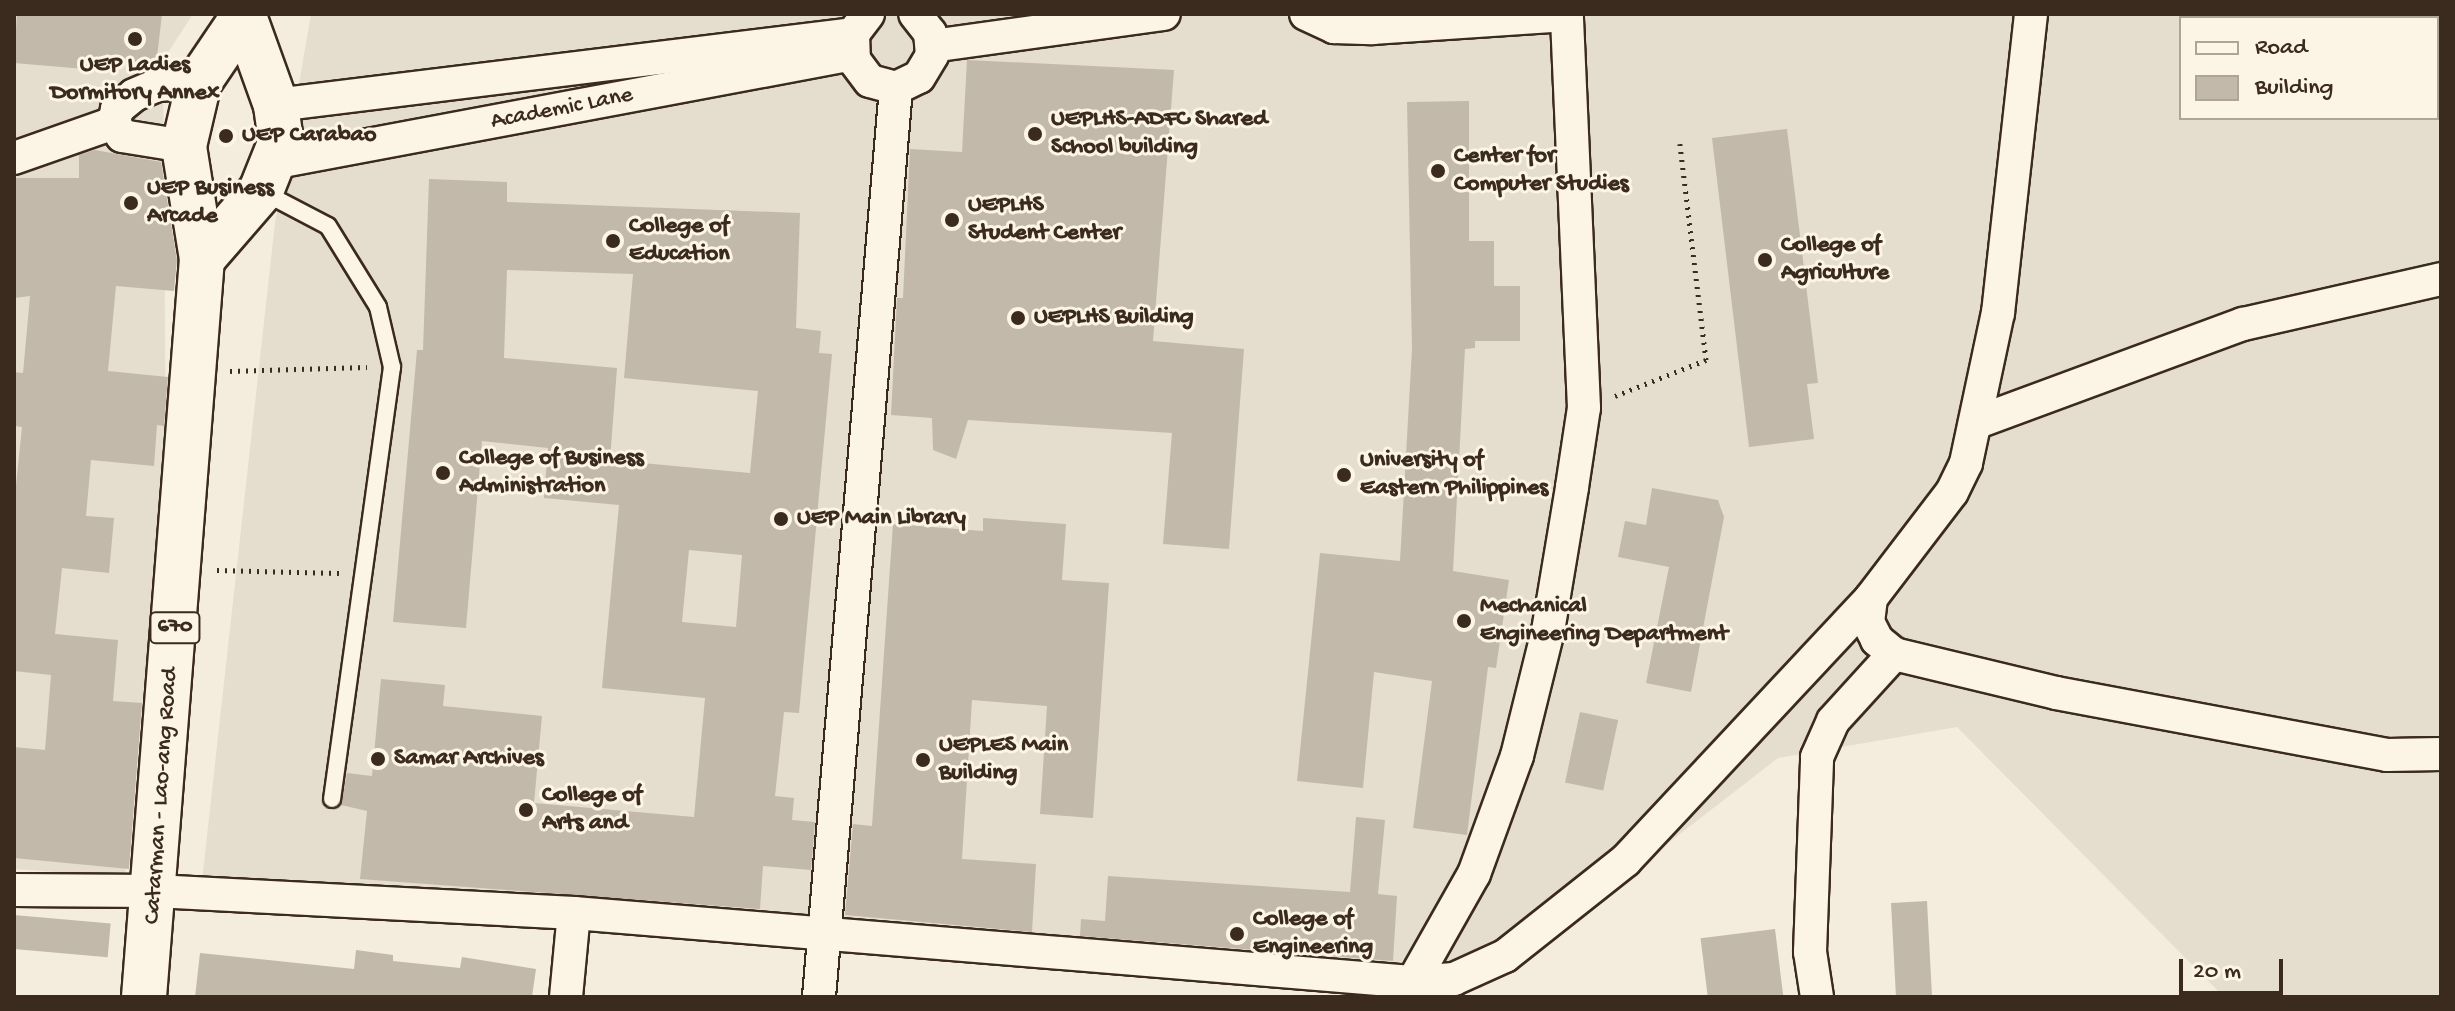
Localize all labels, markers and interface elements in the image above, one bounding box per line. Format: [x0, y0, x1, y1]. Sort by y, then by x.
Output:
legend [2179, 16, 2439, 120]
marker: UEP Ladies Dormitory Annex [126, 30, 144, 48]
text: Road [2255, 34, 2307, 63]
place label: UEP Ladies Dormitory Annex [50, 52, 220, 108]
text: Building [2255, 74, 2333, 103]
street label: Academic Lane [489, 81, 635, 137]
place label: UEPLHS-ADFC Shared School building [1051, 106, 1267, 162]
place label: UEP Carabao [242, 122, 376, 150]
marker: UEPLHS-ADFC Shared School building [1026, 125, 1044, 143]
marker: UEP Carabao [217, 127, 235, 145]
place label: Center for Computer Studies [1454, 143, 1629, 199]
marker: Center for Computer Studies [1429, 162, 1447, 180]
place label: UEP Business Arcade [147, 175, 274, 231]
place label: UEPLHS Student Center [968, 192, 1121, 248]
marker: UEP Business Arcade [122, 194, 140, 212]
marker: UEPLHS Student Center [943, 211, 961, 229]
place label: College of Education [629, 213, 730, 269]
marker: College of Education [604, 232, 622, 250]
place label: College of Agriculture [1781, 232, 1889, 288]
marker: College of Agriculture [1756, 251, 1774, 269]
place label: UEPLHS Building [1034, 304, 1194, 332]
marker: UEPLHS Building [1009, 309, 1027, 327]
place label: College of Business Administration [459, 445, 644, 501]
place label: University of Eastern Philippines [1360, 447, 1548, 503]
marker: College of Business Administration [434, 464, 452, 482]
marker: University of Eastern Philippines [1335, 466, 1353, 484]
place label: UEP Main Library [797, 505, 966, 533]
marker: UEP Main Library [772, 510, 790, 528]
place label: Mechanical Engineering Department [1480, 593, 1728, 649]
road number: 670 [149, 610, 201, 646]
marker: Mechanical Engineering Department [1455, 612, 1473, 630]
street label: Catarman - Lao-ang Road [139, 667, 185, 925]
place label: UEPLES Main Building [939, 732, 1068, 788]
place label: Samar Archives [394, 745, 544, 773]
marker: Samar Archives [369, 750, 387, 768]
marker: UEPLES Main Building [914, 751, 932, 769]
place label: College of Arts and [542, 782, 642, 838]
marker: College of Arts and [517, 801, 535, 819]
place label: College of Engineering [1253, 906, 1373, 962]
marker: College of Engineering [1228, 925, 1246, 943]
scale bar [2183, 943, 2287, 993]
text: 20 m [2193, 958, 2241, 987]

